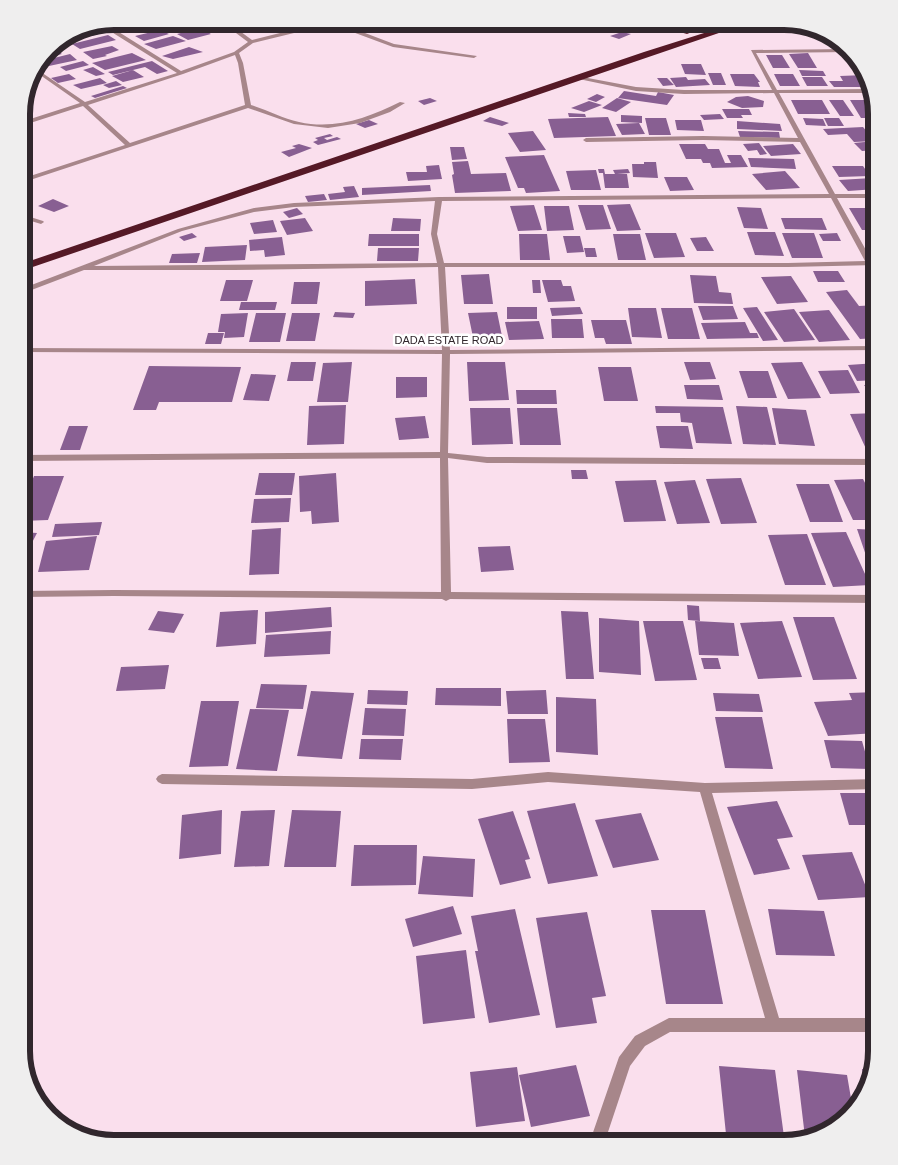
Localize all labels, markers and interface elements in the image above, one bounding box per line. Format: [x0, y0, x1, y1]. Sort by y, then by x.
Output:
street label: DADA ESTATE ROAD [394, 334, 504, 346]

